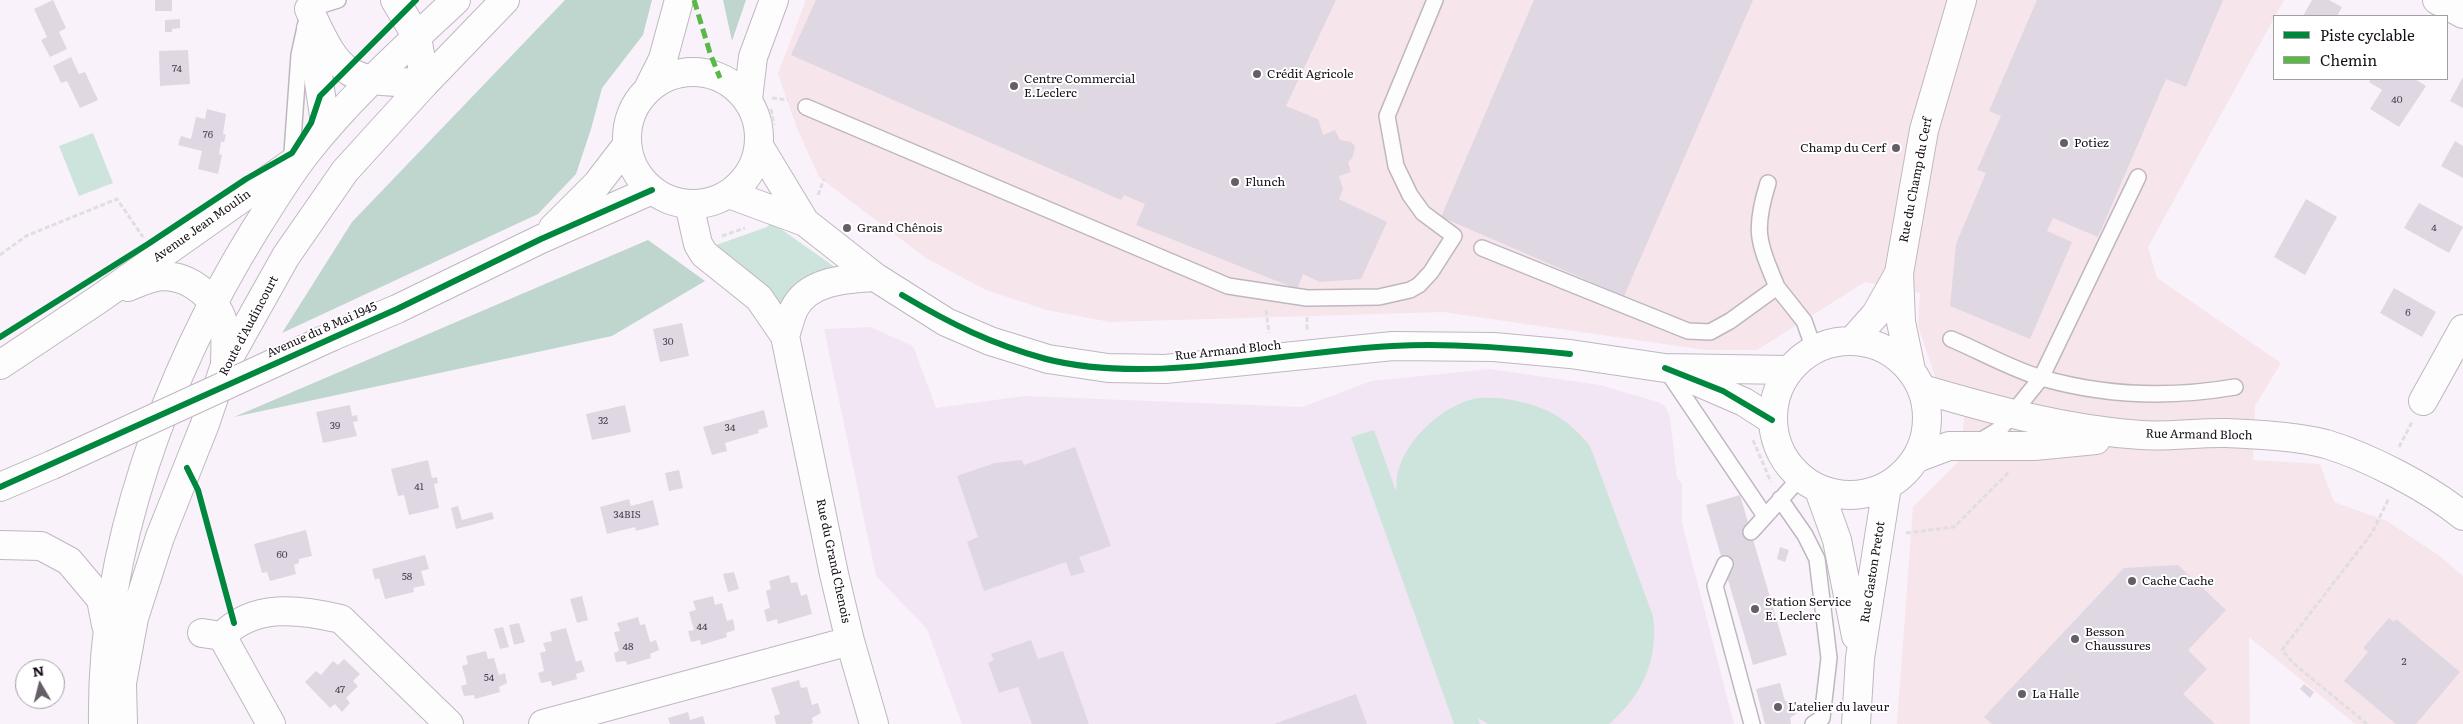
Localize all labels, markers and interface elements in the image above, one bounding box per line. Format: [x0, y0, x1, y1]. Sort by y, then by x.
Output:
legend [2273, 15, 2448, 80]
text: Piste cyclable [2320, 23, 2415, 46]
text: Chemin [2320, 48, 2377, 71]
house number: 74 [172, 63, 182, 75]
place label: Crédit Agricole [1267, 67, 1354, 81]
marker: Crédit Agricole [1251, 68, 1263, 80]
place label: Centre Commercial E.Leclerc [1024, 72, 1135, 100]
marker: Centre Commercial E.Leclerc [1008, 80, 1020, 92]
house number: 40 [2391, 94, 2403, 106]
street label: Rue du Champ du Cerf [1897, 116, 1935, 244]
house number: 76 [203, 129, 213, 141]
place label: Potiez [2074, 136, 2109, 150]
marker: Potiez [2058, 137, 2070, 149]
place label: Champ du Cerf [1800, 141, 1886, 155]
marker: Champ du Cerf [1890, 142, 1902, 154]
place label: Flunch [1245, 175, 1285, 189]
marker: Flunch [1229, 176, 1241, 188]
street label: Avenue Jean Moulin [150, 187, 254, 265]
place label: Grand Chênois [857, 221, 942, 235]
marker: Grand Chênois [841, 222, 853, 234]
house number: 4 [2431, 222, 2437, 234]
street label: Route d'Audincourt [217, 273, 281, 379]
street label: Avenue du 8 Mai 1945 [265, 299, 379, 361]
house number: 6 [2405, 307, 2411, 319]
house number: 30 [662, 336, 674, 348]
street label: Rue Armand Bloch [1174, 338, 1282, 364]
house number: 32 [598, 415, 608, 427]
house number: 39 [330, 420, 340, 432]
house number: 34 [725, 422, 735, 434]
street label: Rue Armand Bloch [2145, 427, 2253, 443]
house number: 41 [414, 481, 424, 493]
street label: Rue du Grand Chenois [813, 497, 853, 625]
house number: 34BIS [613, 509, 641, 521]
street label: Rue Gaston Pretot [1858, 520, 1888, 624]
house number: 60 [276, 549, 288, 561]
house number: 58 [402, 571, 412, 583]
place label: Cache Cache [2142, 574, 2214, 588]
marker: Cache Cache [2126, 575, 2138, 587]
place label: Station Service E. Leclerc [1765, 595, 1851, 623]
marker: Station Service E. Leclerc [1749, 603, 1761, 615]
house number: 44 [696, 621, 708, 633]
place label: Besson Chaussures [2085, 625, 2150, 653]
marker: Besson Chaussures [2069, 633, 2081, 645]
house number: 48 [622, 641, 634, 653]
house number: 2 [2401, 656, 2407, 668]
north arrow [15, 659, 65, 709]
text: N [31, 659, 45, 681]
house number: 54 [484, 672, 494, 684]
house number: 47 [335, 684, 345, 696]
place label: La Halle [2032, 687, 2079, 701]
marker: La Halle [2016, 688, 2028, 700]
place label: L'atelier du laveur [1788, 700, 1889, 714]
marker: L'atelier du laveur [1772, 701, 1784, 713]

